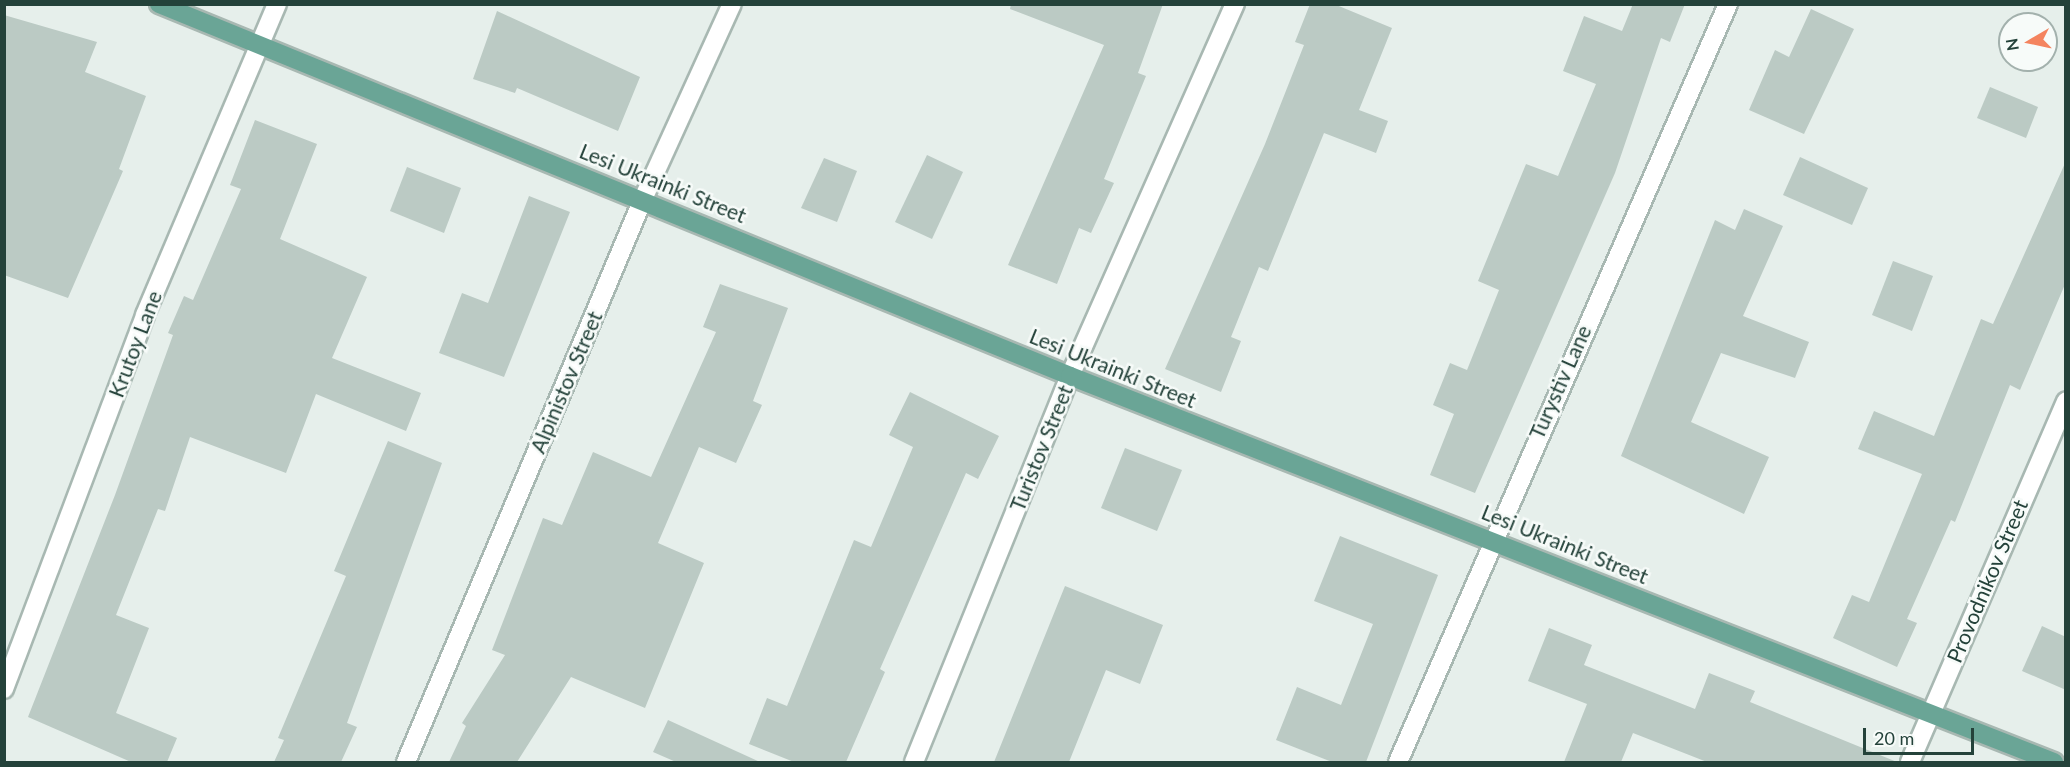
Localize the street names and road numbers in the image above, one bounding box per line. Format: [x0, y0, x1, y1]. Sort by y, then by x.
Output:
street label: Lesi Ukrainki Street [576, 138, 750, 228]
street label: Krutoy Lane [103, 287, 167, 401]
street label: Alpinistov Street [525, 307, 607, 457]
street label: Turystiv Lane [1524, 321, 1596, 443]
street label: Lesi Ukrainki Street [1026, 323, 1200, 413]
street label: Turistov Street [1004, 381, 1078, 515]
street label: Provodnikov Street [1941, 495, 2033, 667]
street label: Lesi Ukrainki Street [1478, 499, 1652, 589]

